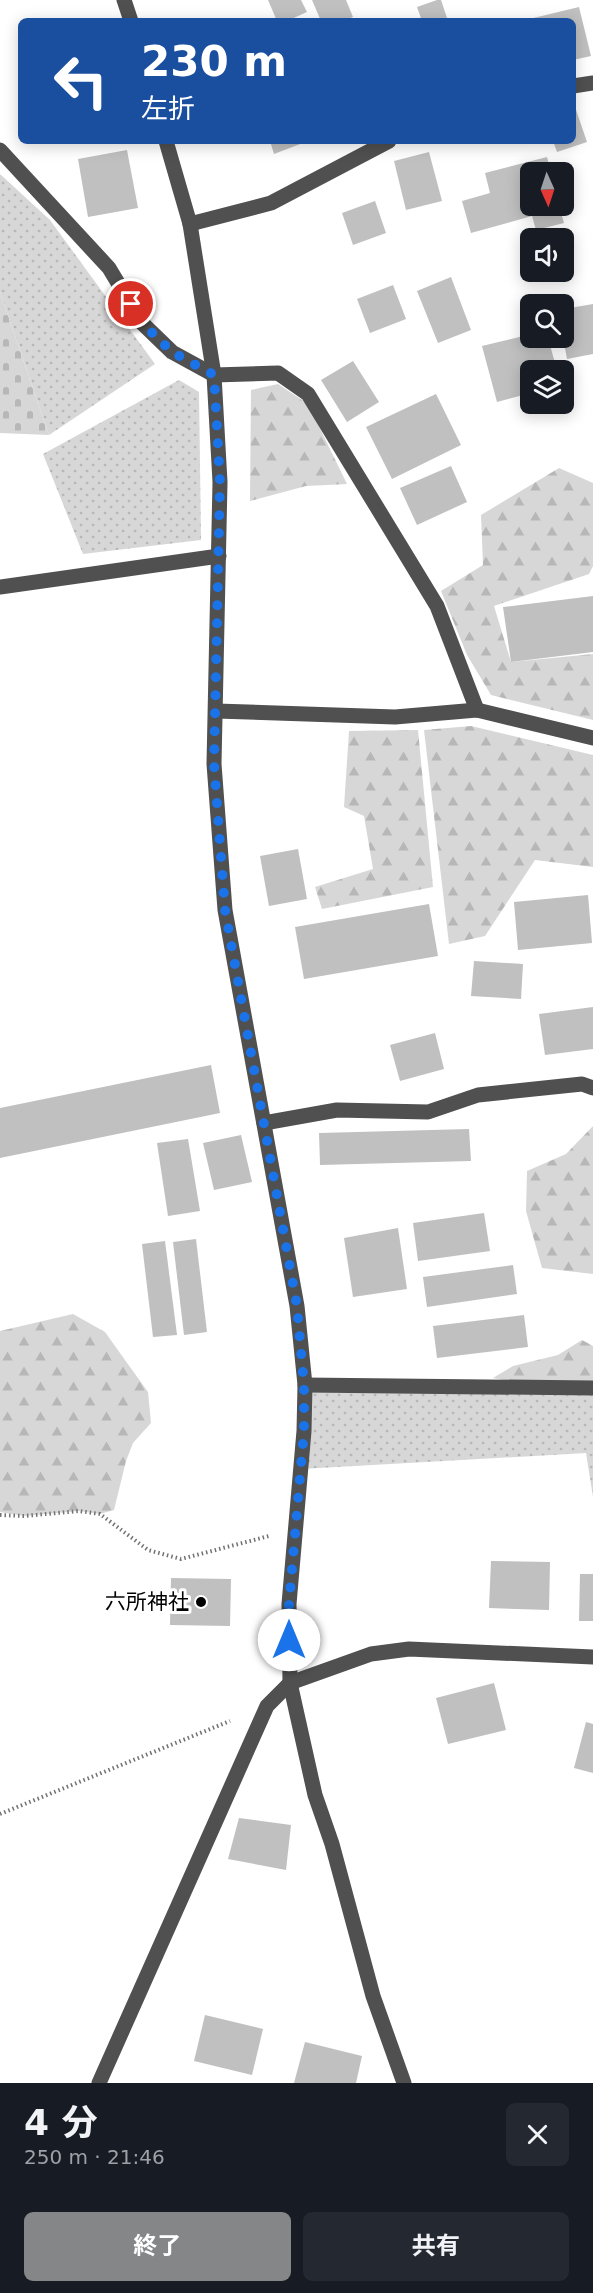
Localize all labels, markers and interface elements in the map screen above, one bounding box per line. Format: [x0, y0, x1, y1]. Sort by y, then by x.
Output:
text: 230 m [141, 37, 287, 86]
icon: left [42, 42, 120, 120]
text: 左折 [141, 93, 195, 124]
north arrow [520, 162, 574, 216]
map controls [520, 162, 574, 414]
button: sound [520, 228, 574, 282]
pin [105, 278, 156, 329]
icon: arrive [114, 287, 147, 320]
button: search [520, 294, 574, 348]
button: layers [520, 360, 574, 414]
place label: 六所神社 [105, 1590, 189, 1614]
marker: 六所神社 [194, 1595, 208, 1609]
position arrow [257, 1608, 321, 1672]
text: 4 分 [24, 2102, 98, 2143]
button: close [506, 2103, 569, 2166]
text: 250 m · 21:46 [24, 2145, 165, 2169]
button: 終了 [24, 2212, 291, 2281]
button: 共有 [303, 2212, 569, 2281]

